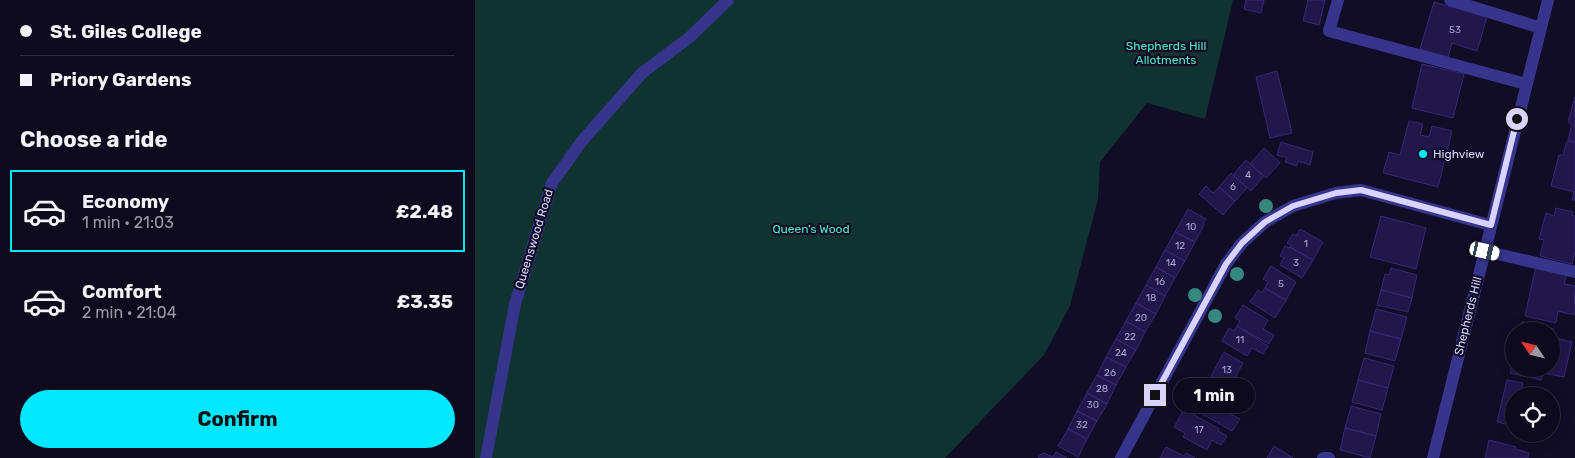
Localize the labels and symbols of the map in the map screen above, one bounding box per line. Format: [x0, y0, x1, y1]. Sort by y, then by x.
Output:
house number: 53 [1449, 24, 1461, 36]
park label: Shepherds Hill Allotments [1126, 39, 1206, 67]
route start [1506, 108, 1528, 130]
place label: Highview [1433, 147, 1485, 161]
marker: Highview [1417, 148, 1429, 160]
house number: 4 [1245, 169, 1251, 181]
house number: 6 [1230, 181, 1236, 193]
street label: Queenswood Road [512, 187, 556, 291]
house number: 10 [1186, 221, 1196, 233]
park label: Queen’s Wood [772, 222, 850, 236]
house number: 1 [1304, 238, 1308, 250]
house number: 12 [1175, 240, 1185, 252]
car [1468, 240, 1501, 262]
house number: 14 [1166, 257, 1176, 269]
house number: 3 [1293, 257, 1299, 269]
street label: Shepherds Hill [1451, 275, 1485, 357]
house number: 16 [1155, 276, 1165, 288]
house number: 5 [1278, 278, 1284, 290]
house number: 18 [1146, 292, 1156, 304]
house number: 20 [1135, 312, 1147, 324]
north arrow [1505, 322, 1560, 378]
house number: 22 [1124, 331, 1136, 343]
house number: 11 [1236, 334, 1244, 346]
house number: 24 [1115, 347, 1127, 359]
house number: 13 [1222, 364, 1232, 376]
house number: 26 [1104, 367, 1116, 379]
callout: 1 min [1173, 378, 1255, 412]
house number: 28 [1096, 383, 1108, 395]
route end [1144, 384, 1166, 406]
house number: 30 [1087, 399, 1099, 411]
house number: 32 [1076, 419, 1088, 431]
house number: 17 [1194, 424, 1204, 436]

